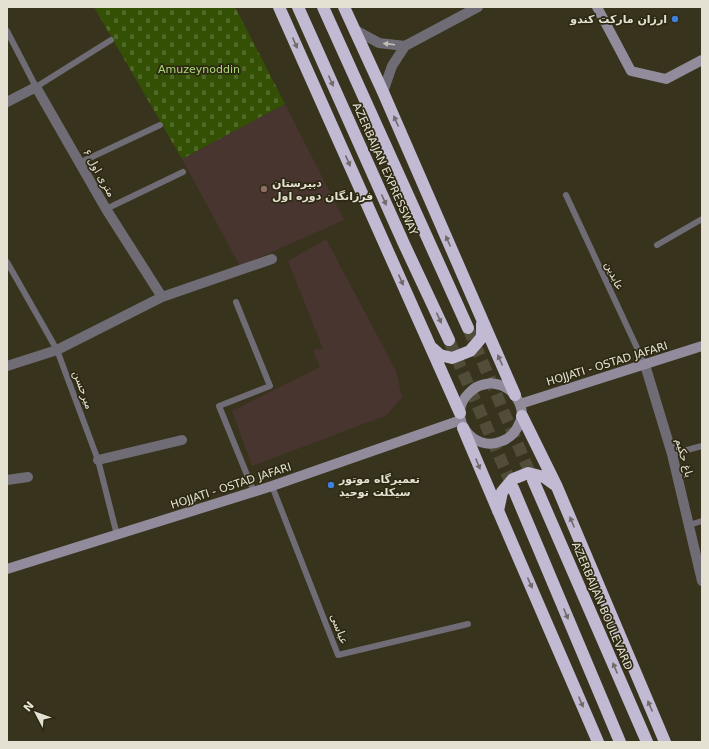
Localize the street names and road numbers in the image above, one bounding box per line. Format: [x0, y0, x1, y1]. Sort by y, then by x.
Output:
street label: AZERBAIJAN EXPRESSWAY [350, 101, 420, 237]
street label: ۶ متری اول [80, 147, 118, 199]
street label: عابدین [602, 260, 626, 292]
street label: HOJJATI - OSTAD JAFARI [545, 339, 669, 389]
street label: میرحسن [70, 369, 96, 411]
street label: باغ حکیم [673, 437, 695, 479]
street label: HOJJATI - OSTAD JAFARI [169, 460, 293, 512]
street label: AZERBAIJAN BOULEVARD [569, 540, 635, 672]
street label: عباسی [327, 612, 351, 646]

